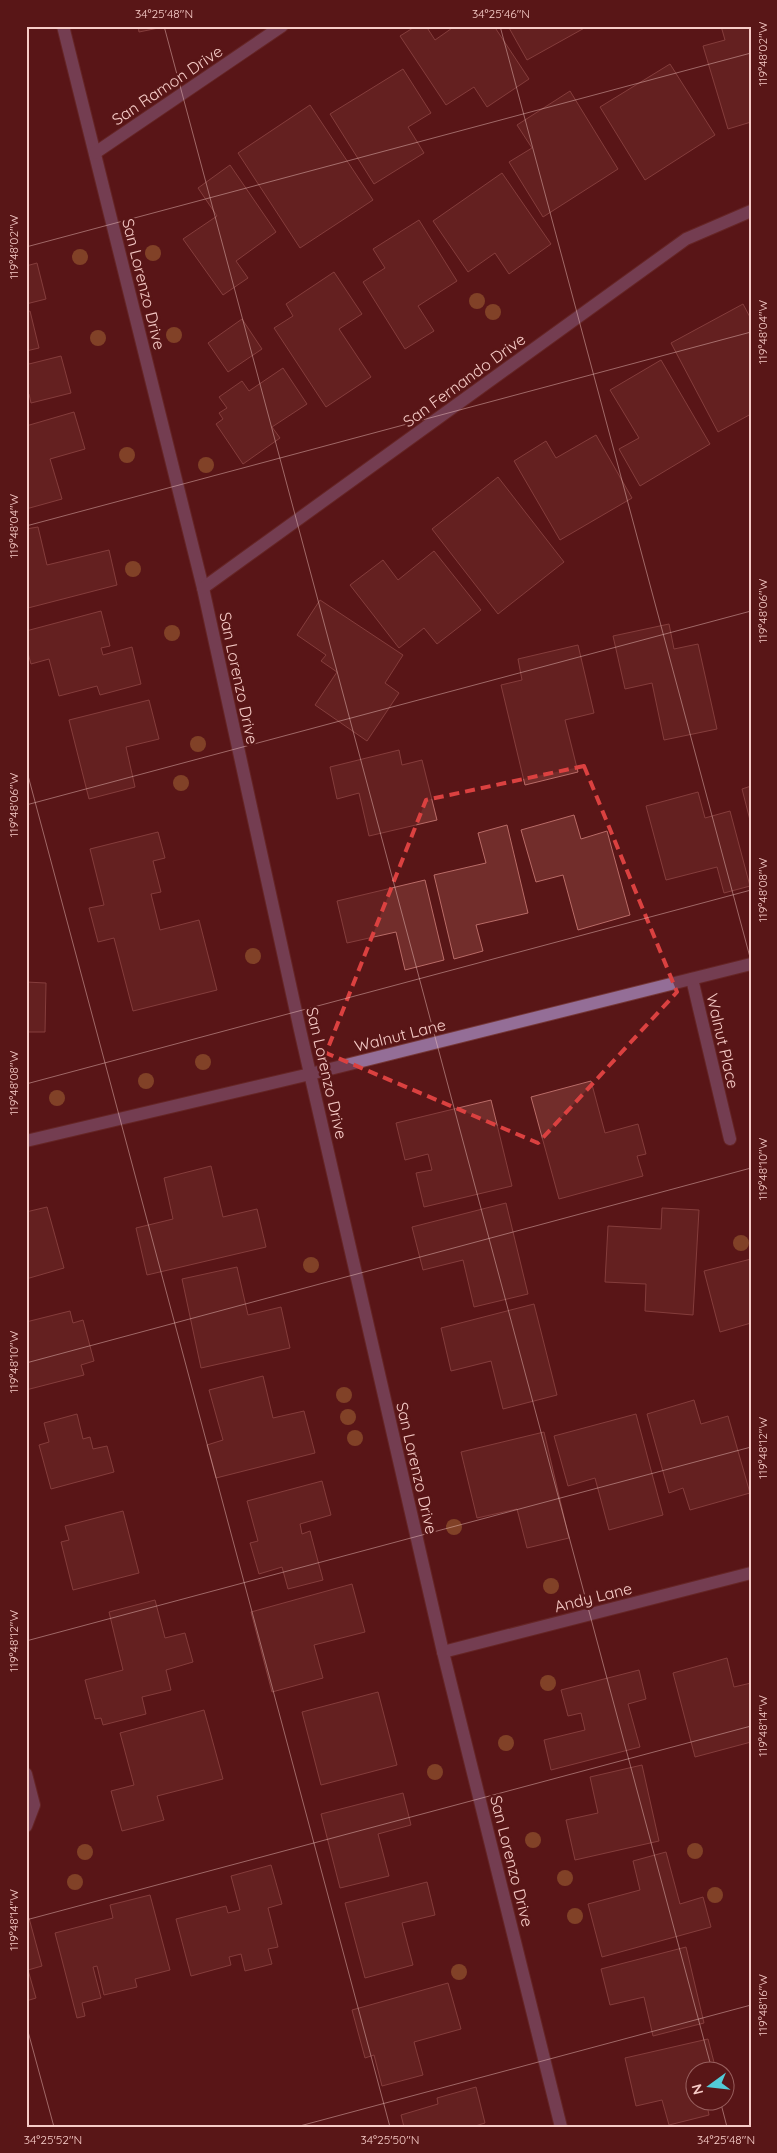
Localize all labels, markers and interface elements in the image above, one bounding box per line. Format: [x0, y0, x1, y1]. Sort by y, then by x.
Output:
text: 34°25'48"N [135, 6, 193, 21]
text: 34°25'46"N [472, 6, 530, 21]
text: 119°48'02"W [755, 21, 770, 86]
street label: San Ramon Drive [108, 41, 226, 129]
text: 119°48'02"W [6, 214, 21, 279]
street label: San Lorenzo Drive [118, 216, 170, 352]
text: 119°48'04"W [755, 299, 770, 364]
street label: San Fernando Drive [399, 329, 529, 431]
text: 119°48'04"W [6, 493, 21, 558]
text: 119°48'06"W [755, 578, 770, 643]
street label: San Lorenzo Drive [215, 610, 263, 746]
text: 119°48'06"W [6, 772, 21, 837]
text: 119°48'08"W [755, 857, 770, 922]
street label: Walnut Place [702, 991, 744, 1091]
street label: San Lorenzo Drive [302, 1005, 352, 1141]
street label: Walnut Lane [352, 1014, 448, 1056]
text: 119°48'08"W [6, 1050, 21, 1115]
text: 119°48'10"W [755, 1137, 770, 1200]
text: 119°48'10"W [6, 1330, 21, 1393]
street label: San Lorenzo Drive [392, 1400, 442, 1536]
text: 119°48'12"W [755, 1417, 770, 1479]
street label: Andy Lane [552, 1578, 634, 1616]
text: 119°48'12"W [6, 1610, 21, 1672]
text: 119°48'14"W [755, 1695, 770, 1757]
street label: San Lorenzo Drive [486, 1793, 538, 1929]
text: 119°48'14"W [6, 1889, 21, 1951]
text: 119°48'16"W [755, 1974, 770, 2036]
north arrow [684, 2060, 734, 2110]
text: N [687, 2082, 707, 2097]
text: 34°25'52"N [24, 2132, 82, 2147]
text: 34°25'50"N [360, 2132, 420, 2147]
text: 34°25'48"N [697, 2132, 755, 2147]

